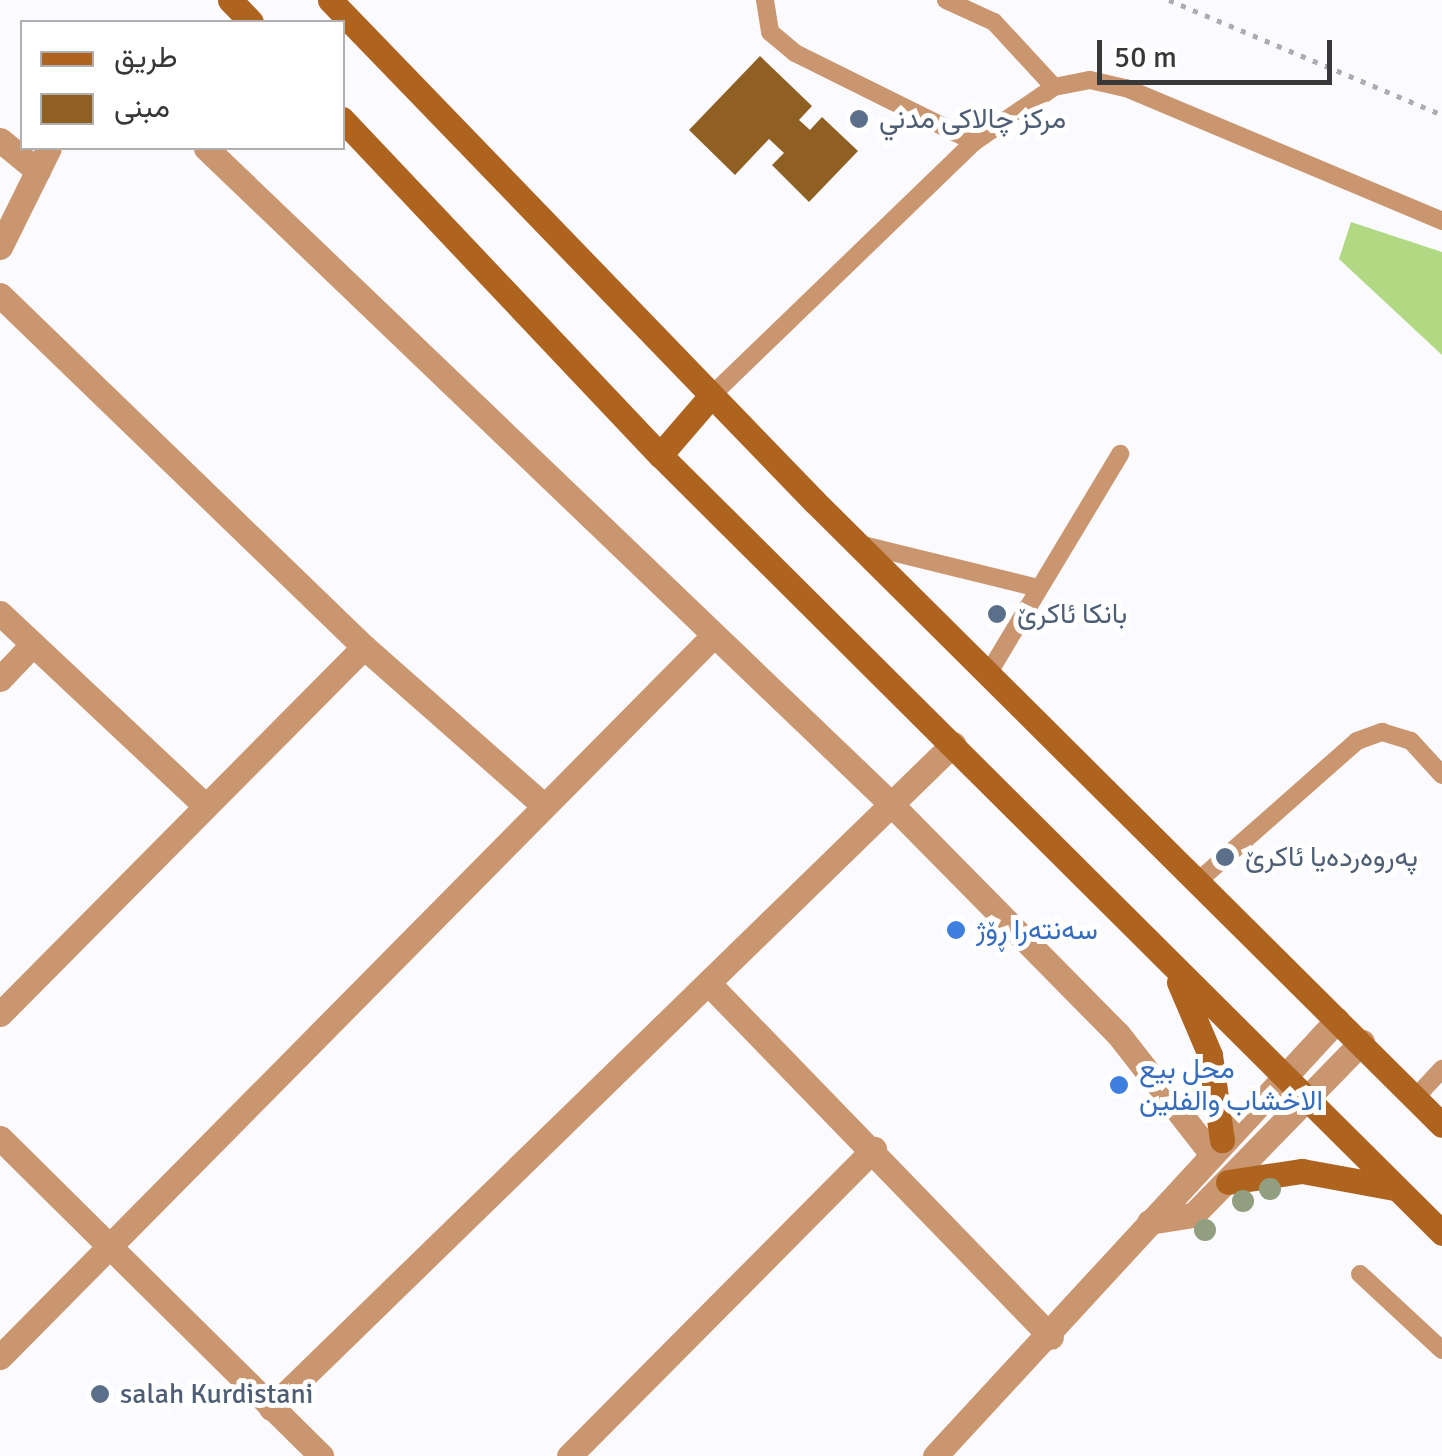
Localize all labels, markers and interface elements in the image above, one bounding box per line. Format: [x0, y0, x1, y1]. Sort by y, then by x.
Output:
legend [20, 20, 345, 150]
scale bar [1102, 20, 1337, 82]
text: طريق [114, 39, 178, 76]
text: 50 m [1114, 39, 1177, 76]
text: مبنى [114, 89, 170, 126]
place label: مركز چالاکى مدني [879, 102, 1066, 136]
marker: مركز چالاکى مدني [848, 108, 870, 130]
place label: بانکا ئاکرێ [1017, 597, 1127, 631]
marker: بانکا ئاکرێ [986, 603, 1008, 625]
place label: پەروەردەیا ئاكرێ [1245, 840, 1418, 874]
marker: پەروەردەیا ئاكرێ [1214, 846, 1236, 868]
place label: سەنتەرا ڕۆژ [976, 913, 1098, 947]
marker: سەنتەرا ڕۆژ [945, 919, 967, 941]
place label: محل بيع الاخشاب والفلين [1139, 1052, 1323, 1118]
marker: محل بيع الاخشاب والفلين [1108, 1074, 1130, 1096]
place label: salah Kurdistani [120, 1377, 313, 1411]
marker: salah Kurdistani [89, 1383, 111, 1405]

